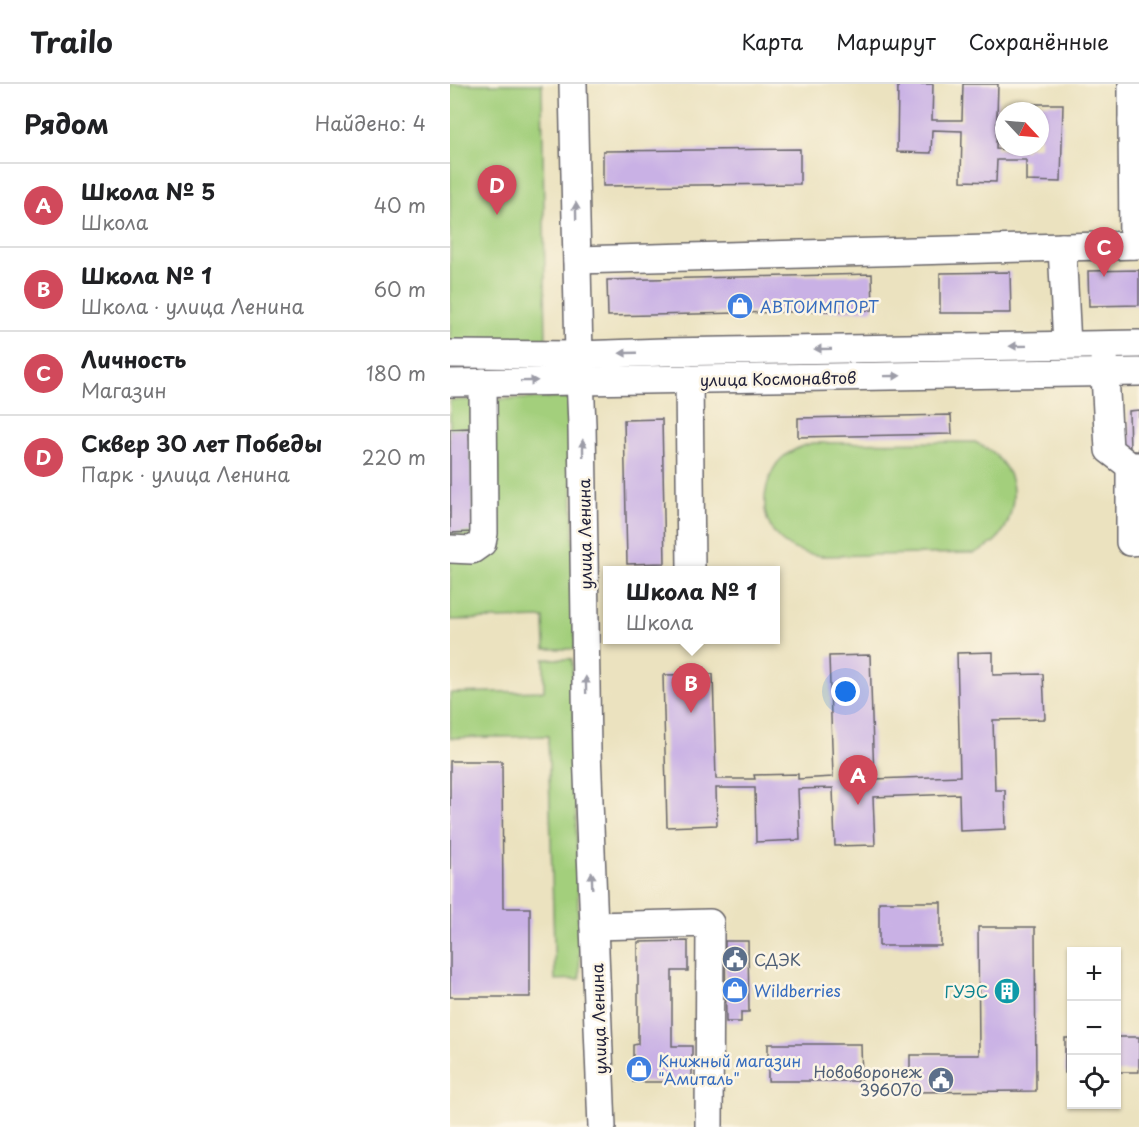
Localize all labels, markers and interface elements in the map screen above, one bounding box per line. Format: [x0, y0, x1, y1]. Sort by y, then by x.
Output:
text: Trailo [30, 20, 113, 63]
text: Карта [742, 25, 803, 57]
text: Маршрут [836, 25, 936, 57]
text: Сохранённые [969, 25, 1109, 57]
north arrow [995, 102, 1049, 156]
text: Рядом [24, 104, 109, 143]
text: Найдено: 4 [315, 108, 426, 138]
pin: D [478, 166, 516, 215]
text: Школа № 5 [81, 174, 216, 207]
text: A [36, 190, 51, 220]
text: 40 m [374, 190, 426, 220]
one-way arrow [571, 201, 581, 220]
text: Школа [81, 207, 148, 237]
pin: C [1084, 228, 1124, 277]
text: Школа № 1 [81, 258, 212, 291]
text: B [37, 274, 50, 304]
text: 60 m [374, 274, 426, 304]
text: Школа · улица Ленина [81, 291, 304, 321]
shop icon: АВТОИМПОРТ [725, 291, 755, 321]
place label: АВТОИМПОРТ [760, 294, 879, 318]
one-way arrow [1008, 341, 1027, 351]
text: Личность [81, 342, 186, 375]
one-way arrow [813, 345, 832, 354]
one-way arrow [618, 349, 637, 358]
text: C [36, 358, 51, 388]
text: 180 m [366, 358, 426, 388]
street label: улица Космонавтов [700, 365, 856, 391]
one-way arrow [883, 371, 902, 381]
text: Магазин [81, 375, 167, 405]
one-way arrow [520, 376, 539, 386]
text: Сквер 30 лет Победы [81, 426, 322, 459]
one-way arrow [578, 438, 587, 457]
text: D [36, 442, 51, 472]
text: 220 m [362, 442, 426, 472]
text: Парк · улица Ленина [81, 459, 290, 489]
street label: улица Ленина [571, 478, 597, 590]
popup [603, 566, 780, 644]
text: Школа № 1 [626, 574, 757, 607]
text: Школа [626, 607, 693, 637]
pin: B [672, 664, 710, 713]
one-way arrow [581, 675, 591, 694]
your location [831, 677, 860, 706]
pin: A [838, 756, 878, 805]
one-way arrow [588, 870, 597, 889]
public building icon: СДЭК [720, 944, 750, 974]
place label: СДЭК [754, 947, 801, 971]
map controls [1067, 947, 1121, 1109]
button: + [1067, 947, 1121, 1001]
street label: улица Ленина [584, 963, 612, 1075]
shop icon: Wildberries [720, 975, 750, 1005]
building icon: ГУЭС [992, 976, 1022, 1006]
place label: Wildberries [754, 978, 841, 1002]
place label: ГУЭС [945, 979, 988, 1003]
button: − [1067, 1001, 1121, 1055]
place label: Книжный магазин "Амиталь" [658, 1048, 801, 1090]
shop icon: Книжный магазин "Амиталь" [624, 1054, 654, 1084]
button: locate [1067, 1055, 1121, 1109]
place label: Нововоронеж 396070 [814, 1059, 923, 1101]
public building icon: Нововоронеж 396070 [926, 1065, 956, 1095]

